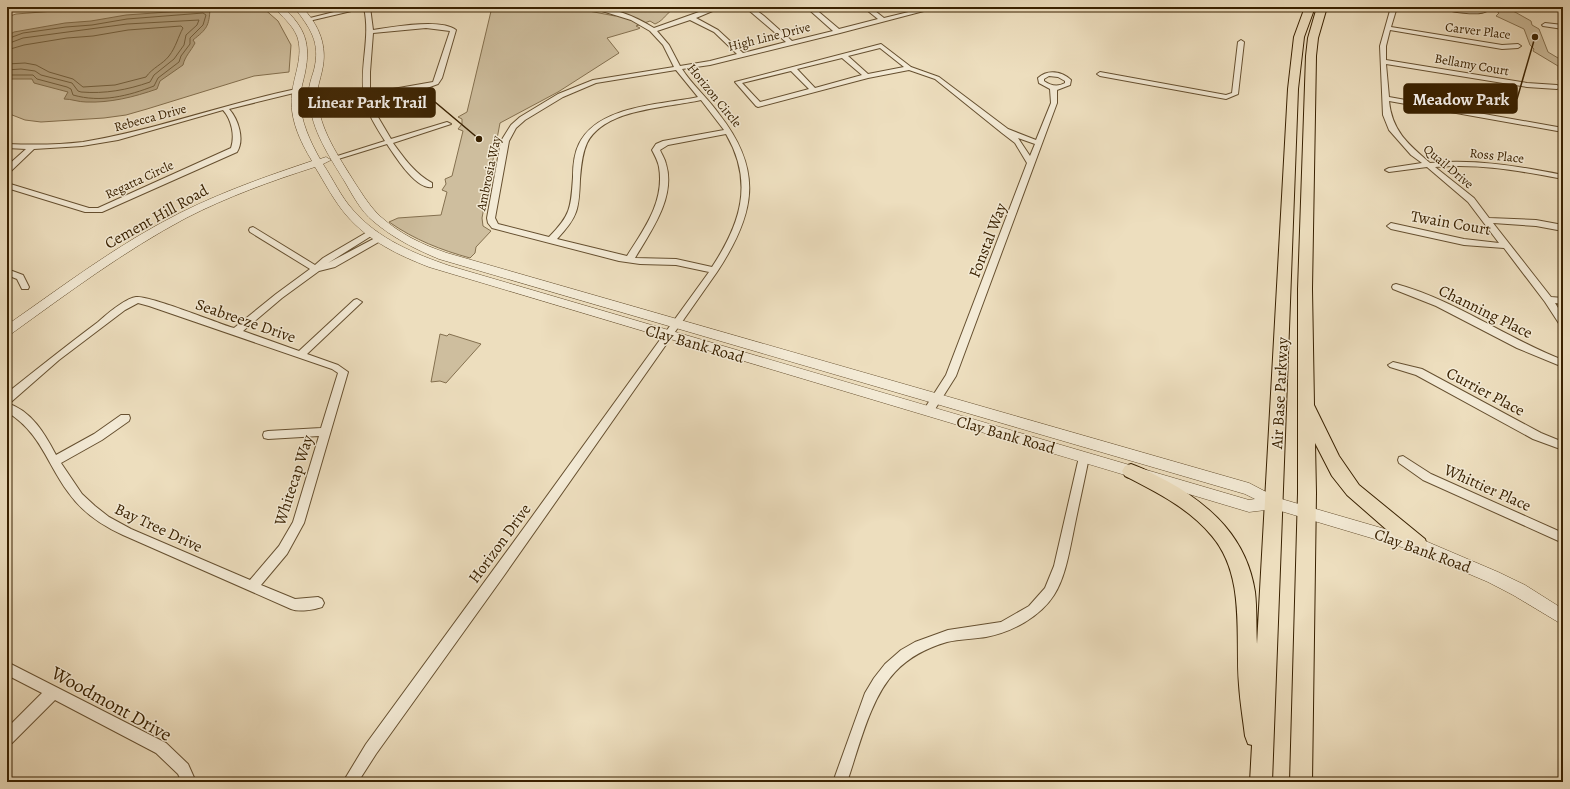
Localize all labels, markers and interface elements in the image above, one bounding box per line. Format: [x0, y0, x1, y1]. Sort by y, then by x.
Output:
street label: High Line Drive [726, 18, 812, 55]
street label: Carver Place [1444, 18, 1512, 43]
street label: Bellamy Court [1433, 50, 1511, 80]
street label: Horizon Circle [684, 60, 746, 131]
callout: Meadow Park [1404, 84, 1517, 113]
callout: Linear Park Trail [299, 88, 435, 117]
text: Meadow Park [1413, 88, 1509, 111]
text: Linear Park Trail [307, 91, 427, 114]
street label: Rebecca Drive [112, 100, 188, 135]
street label: Ambrosia Way [472, 134, 505, 213]
street label: Quail Drive [1420, 140, 1478, 193]
street label: Ross Place [1469, 144, 1525, 167]
street label: Regatta Circle [102, 156, 176, 203]
street label: Cement Hill Road [101, 179, 213, 254]
street label: Fonstal Way [964, 199, 1013, 281]
street label: Twain Court [1409, 205, 1492, 241]
street label: Channing Place [1435, 280, 1536, 344]
street label: Seabreeze Drive [193, 293, 299, 348]
street label: Clay Bank Road [643, 319, 747, 369]
street label: Air Base Parkway [1266, 336, 1294, 451]
street label: Currier Place [1442, 362, 1529, 422]
street label: Clay Bank Road [954, 410, 1058, 460]
street label: Whitecap Way [269, 431, 319, 529]
street label: Whittier Place [1440, 458, 1535, 517]
street label: Bay Tree Drive [111, 498, 206, 558]
street label: Horizon Drive [463, 499, 536, 588]
street label: Clay Bank Road [1371, 523, 1475, 579]
street label: Woodmont Drive [46, 660, 176, 748]

